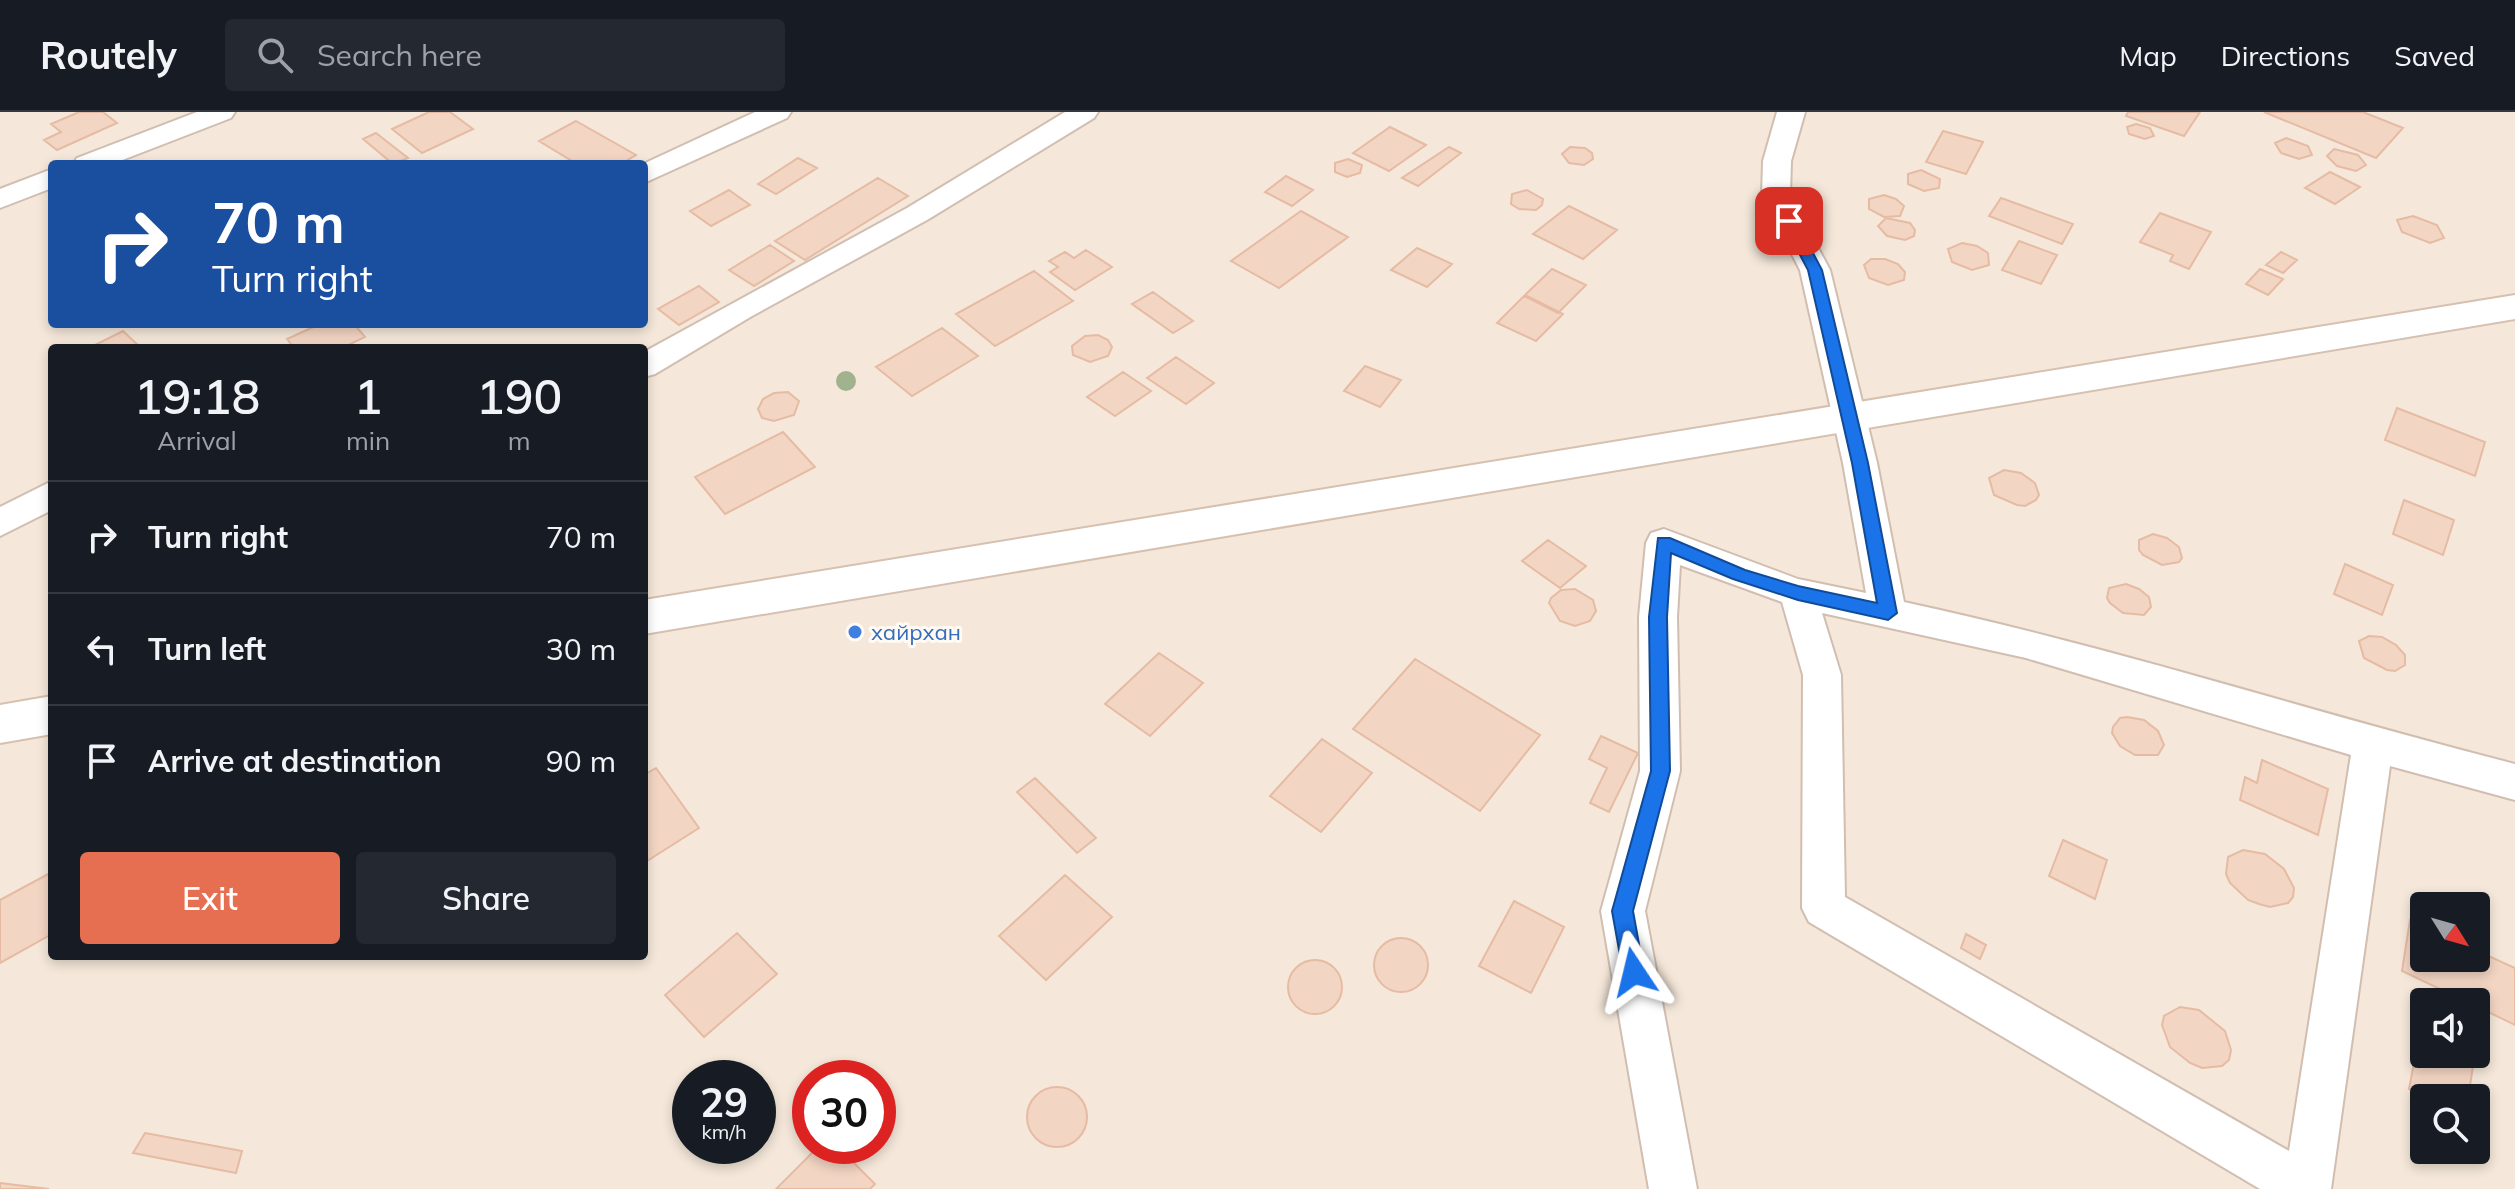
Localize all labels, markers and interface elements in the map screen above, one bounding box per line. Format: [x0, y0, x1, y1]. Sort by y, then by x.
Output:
search box [225, 19, 785, 91]
text: Routely [40, 31, 177, 79]
icon: search [253, 33, 297, 77]
text: Search here [317, 36, 482, 74]
text: Map [2119, 38, 2177, 73]
text: Directions [2221, 38, 2350, 73]
text: Saved [2394, 38, 2475, 73]
text: 70 m [212, 187, 345, 257]
pin [1755, 187, 1823, 255]
icon: right [80, 192, 184, 296]
icon: arrive [1767, 199, 1811, 243]
text: Turn right [212, 256, 373, 301]
text: 19:18 [134, 366, 260, 426]
text: 1 [354, 366, 382, 426]
text: 190 [476, 366, 562, 426]
text: Arrival [157, 424, 237, 457]
text: min [346, 424, 390, 457]
text: m [508, 424, 531, 457]
icon: right [80, 515, 124, 559]
text: Turn right [148, 518, 288, 556]
text: 70 m [546, 518, 616, 556]
place label: хайрхан [871, 618, 961, 646]
marker: хайрхан [846, 623, 864, 641]
icon: left [80, 627, 124, 671]
text: Turn left [148, 630, 266, 668]
text: 30 m [546, 630, 616, 668]
icon: arrive [80, 739, 124, 783]
text: Arrive at destination [148, 742, 442, 780]
text: 90 m [546, 742, 616, 780]
button: Exit [80, 852, 340, 944]
button: Share [356, 852, 616, 944]
north arrow [2410, 892, 2490, 972]
map controls [2410, 892, 2490, 1164]
position arrow [1592, 930, 1676, 1014]
button: sound [2410, 988, 2490, 1068]
speed limit sign: 30 [792, 1060, 896, 1164]
text: 29 [700, 1077, 748, 1127]
button: search [2410, 1084, 2490, 1164]
text: km/h [701, 1119, 747, 1144]

